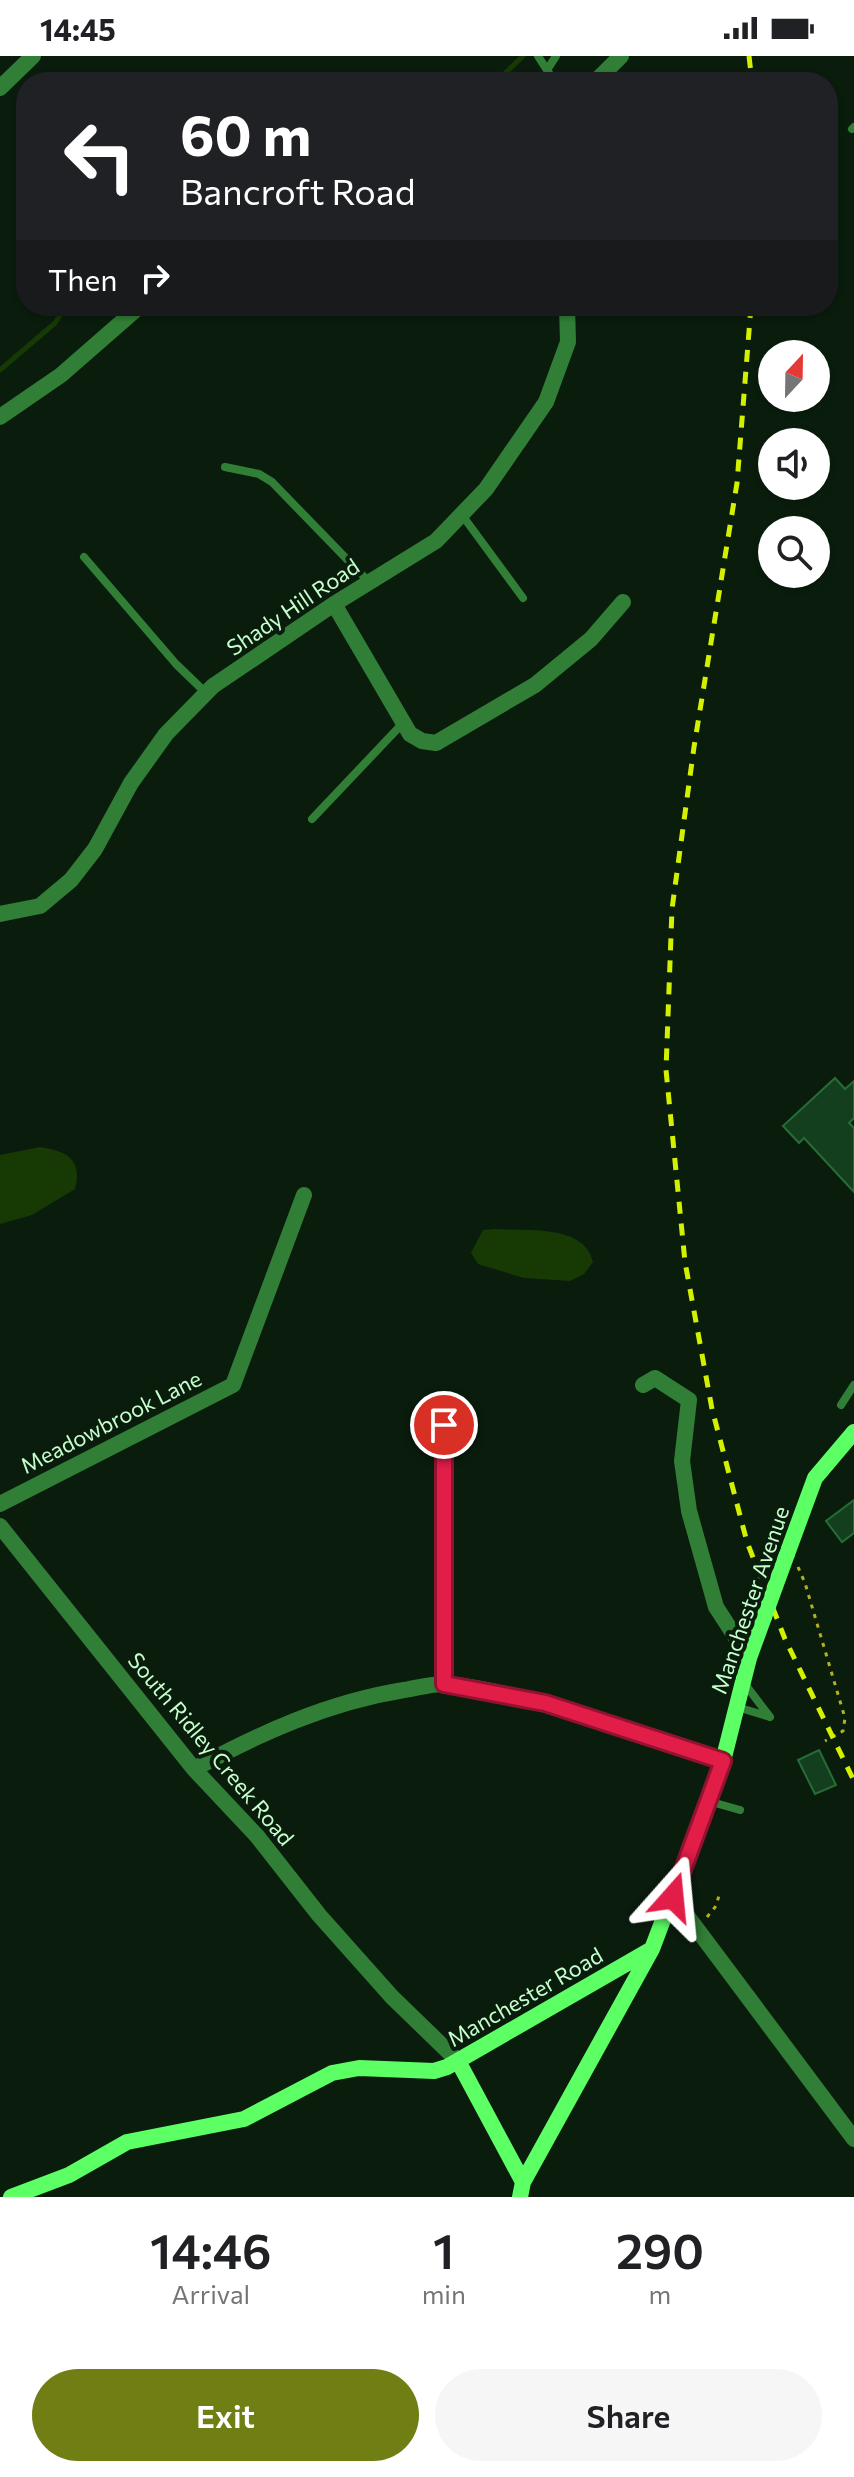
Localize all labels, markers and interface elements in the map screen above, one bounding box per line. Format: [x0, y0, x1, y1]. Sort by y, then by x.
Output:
text: 14:45 [40, 10, 116, 47]
text: 60 m [180, 99, 311, 168]
icon: left [48, 104, 152, 208]
text: Bancroft Road [180, 168, 415, 212]
icon: right [133, 256, 177, 300]
text: Then [48, 260, 117, 297]
north arrow [758, 340, 830, 412]
map controls [758, 340, 830, 588]
button: sound [758, 428, 830, 500]
button: search [758, 516, 830, 588]
street label: Shady Hill Road [221, 552, 364, 661]
street label: Meadowbrook Lane [16, 1364, 206, 1479]
pin [410, 1391, 478, 1459]
icon: arrive [422, 1403, 466, 1447]
street label: Manchester Avenue [705, 1502, 794, 1697]
street label: South Ridley Creek Road [123, 1647, 300, 1851]
position arrow [631, 1855, 715, 1939]
street label: Manchester Road [442, 1941, 607, 2052]
text: 14:46 [150, 2220, 272, 2279]
text: 1 [433, 2220, 454, 2279]
text: 290 [616, 2220, 704, 2279]
text: Arrival [171, 2278, 250, 2309]
text: min [422, 2278, 466, 2309]
text: m [649, 2278, 671, 2309]
button: Exit [32, 2369, 419, 2461]
button: Share [435, 2369, 822, 2461]

